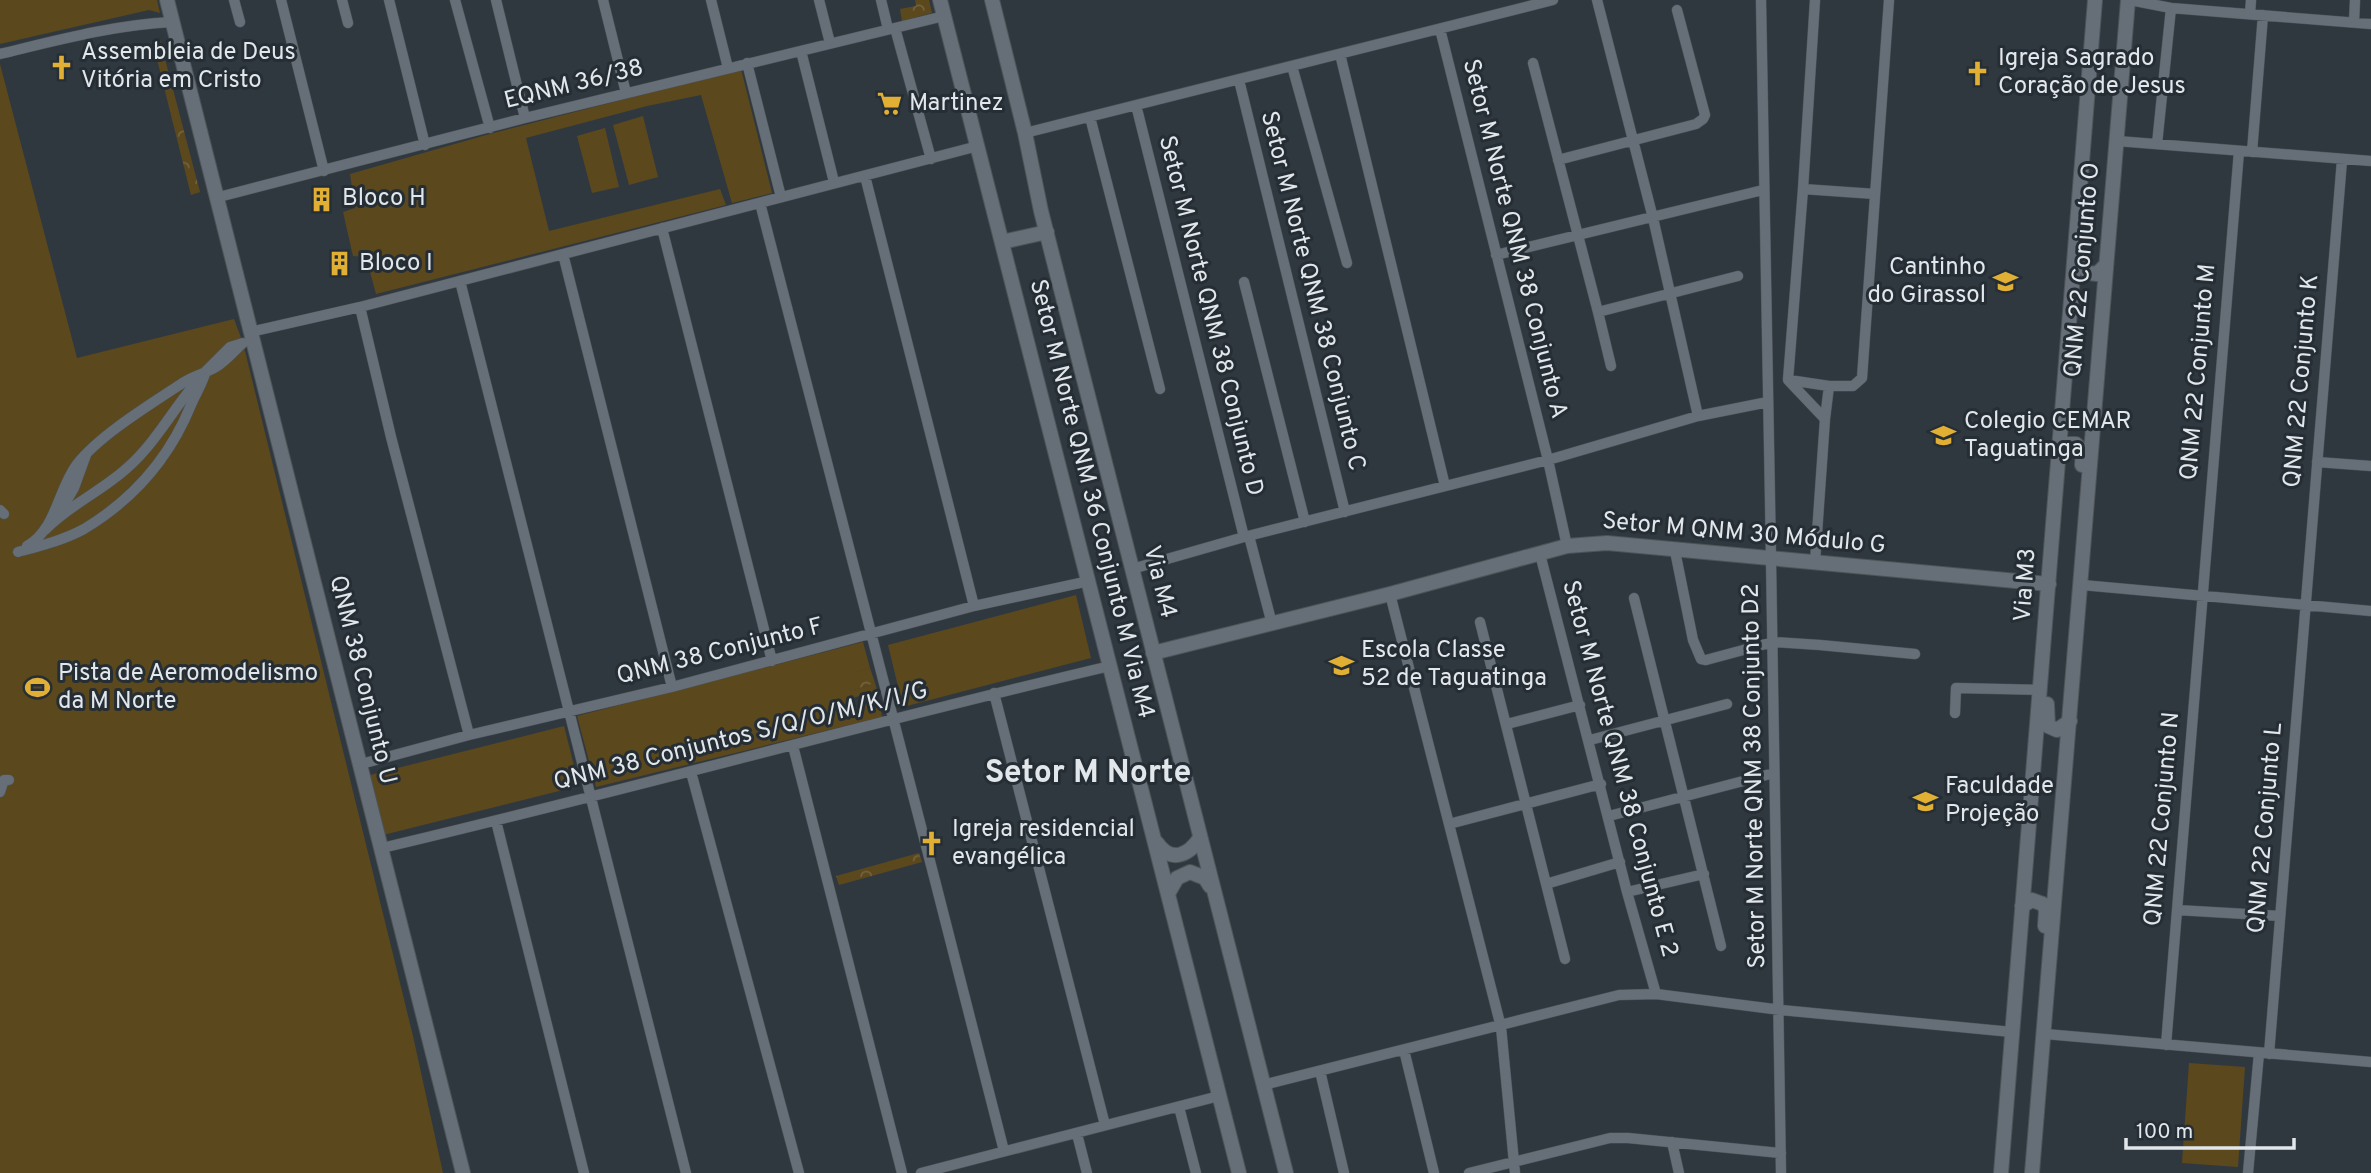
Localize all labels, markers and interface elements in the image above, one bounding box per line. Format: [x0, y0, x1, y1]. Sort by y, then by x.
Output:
place label: Assembleia de Deus Vitória em Cristo [81, 38, 296, 96]
place label: Igreja Sagrado Coração de Jesus [1998, 44, 2186, 102]
church icon: Assembleia de Deus Vitória em Cristo [47, 53, 75, 81]
street label: EQNM 36/38 [501, 53, 647, 117]
street label: Setor M Norte QNM 38 Conjunto A [1455, 56, 1573, 422]
church icon: Igreja Sagrado Coração de Jesus [1964, 59, 1992, 87]
place label: Martinez [909, 89, 1004, 119]
supermarket icon: Martinez [875, 90, 903, 118]
street label: Setor M Norte QNM 38 Conjunto C [1253, 108, 1371, 474]
street label: Setor M Norte QNM 38 Conjunto D [1151, 133, 1269, 499]
street label: QNM 22 Conjunto O [2059, 161, 2107, 379]
place label: Bloco H [342, 184, 426, 214]
building icon: Bloco H [308, 185, 336, 213]
place label: Bloco I [359, 249, 433, 279]
building icon: Bloco I [325, 250, 353, 278]
place label: Cantinho do Girassol [1867, 253, 1986, 311]
street label: QNM 22 Conjunto M [2175, 262, 2223, 482]
school or university icon: Cantinho do Girassol [1992, 268, 2020, 296]
street label: QNM 22 Conjunto K [2278, 273, 2326, 489]
street label: Setor M Norte QNM 36 Conjunto M Via M4 [1022, 276, 1160, 722]
place label: Colegio CEMAR Taguatinga [1964, 407, 2131, 465]
school or university icon: Colegio CEMAR Taguatinga [1930, 422, 1958, 450]
street label: Setor M QNM 30 Módulo G [1601, 507, 1887, 561]
street label: Via M4 [1136, 543, 1182, 621]
street label: Via M3 [2008, 547, 2044, 623]
street label: QNM 38 Conjunto U [322, 572, 402, 788]
street label: Setor M Norte QNM 38 Conjunto E 2 [1554, 577, 1684, 961]
street label: Setor M Norte QNM 38 Conjunto D2 [1737, 583, 1773, 969]
street label: QNM 38 Conjunto F [614, 612, 826, 692]
place label: Escola Classe 52 de Taguatinga [1361, 636, 1547, 694]
school or university icon: Escola Classe 52 de Taguatinga [1327, 651, 1355, 679]
place label: Pista de Aeromodelismo da M Norte [58, 659, 318, 717]
sports icon: Pista de Aeromodelismo da M Norte [24, 674, 52, 702]
street label: QNM 38 Conjuntos S/Q/O/M/K/I/G [551, 676, 931, 798]
street label: QNM 22 Conjunto N [2139, 711, 2187, 927]
street label: QNM 22 Conjunto L [2242, 721, 2290, 935]
district label: Setor M Norte [985, 754, 1191, 794]
place label: Faculdade Projeção [1945, 772, 2054, 830]
school or university icon: Faculdade Projeção [1911, 787, 1939, 815]
place label: Igreja residencial evangélica [952, 815, 1135, 873]
church icon: Igreja residencial evangélica [918, 830, 946, 858]
scale bar [2126, 1106, 2294, 1150]
text: 100 m [2136, 1119, 2193, 1146]

